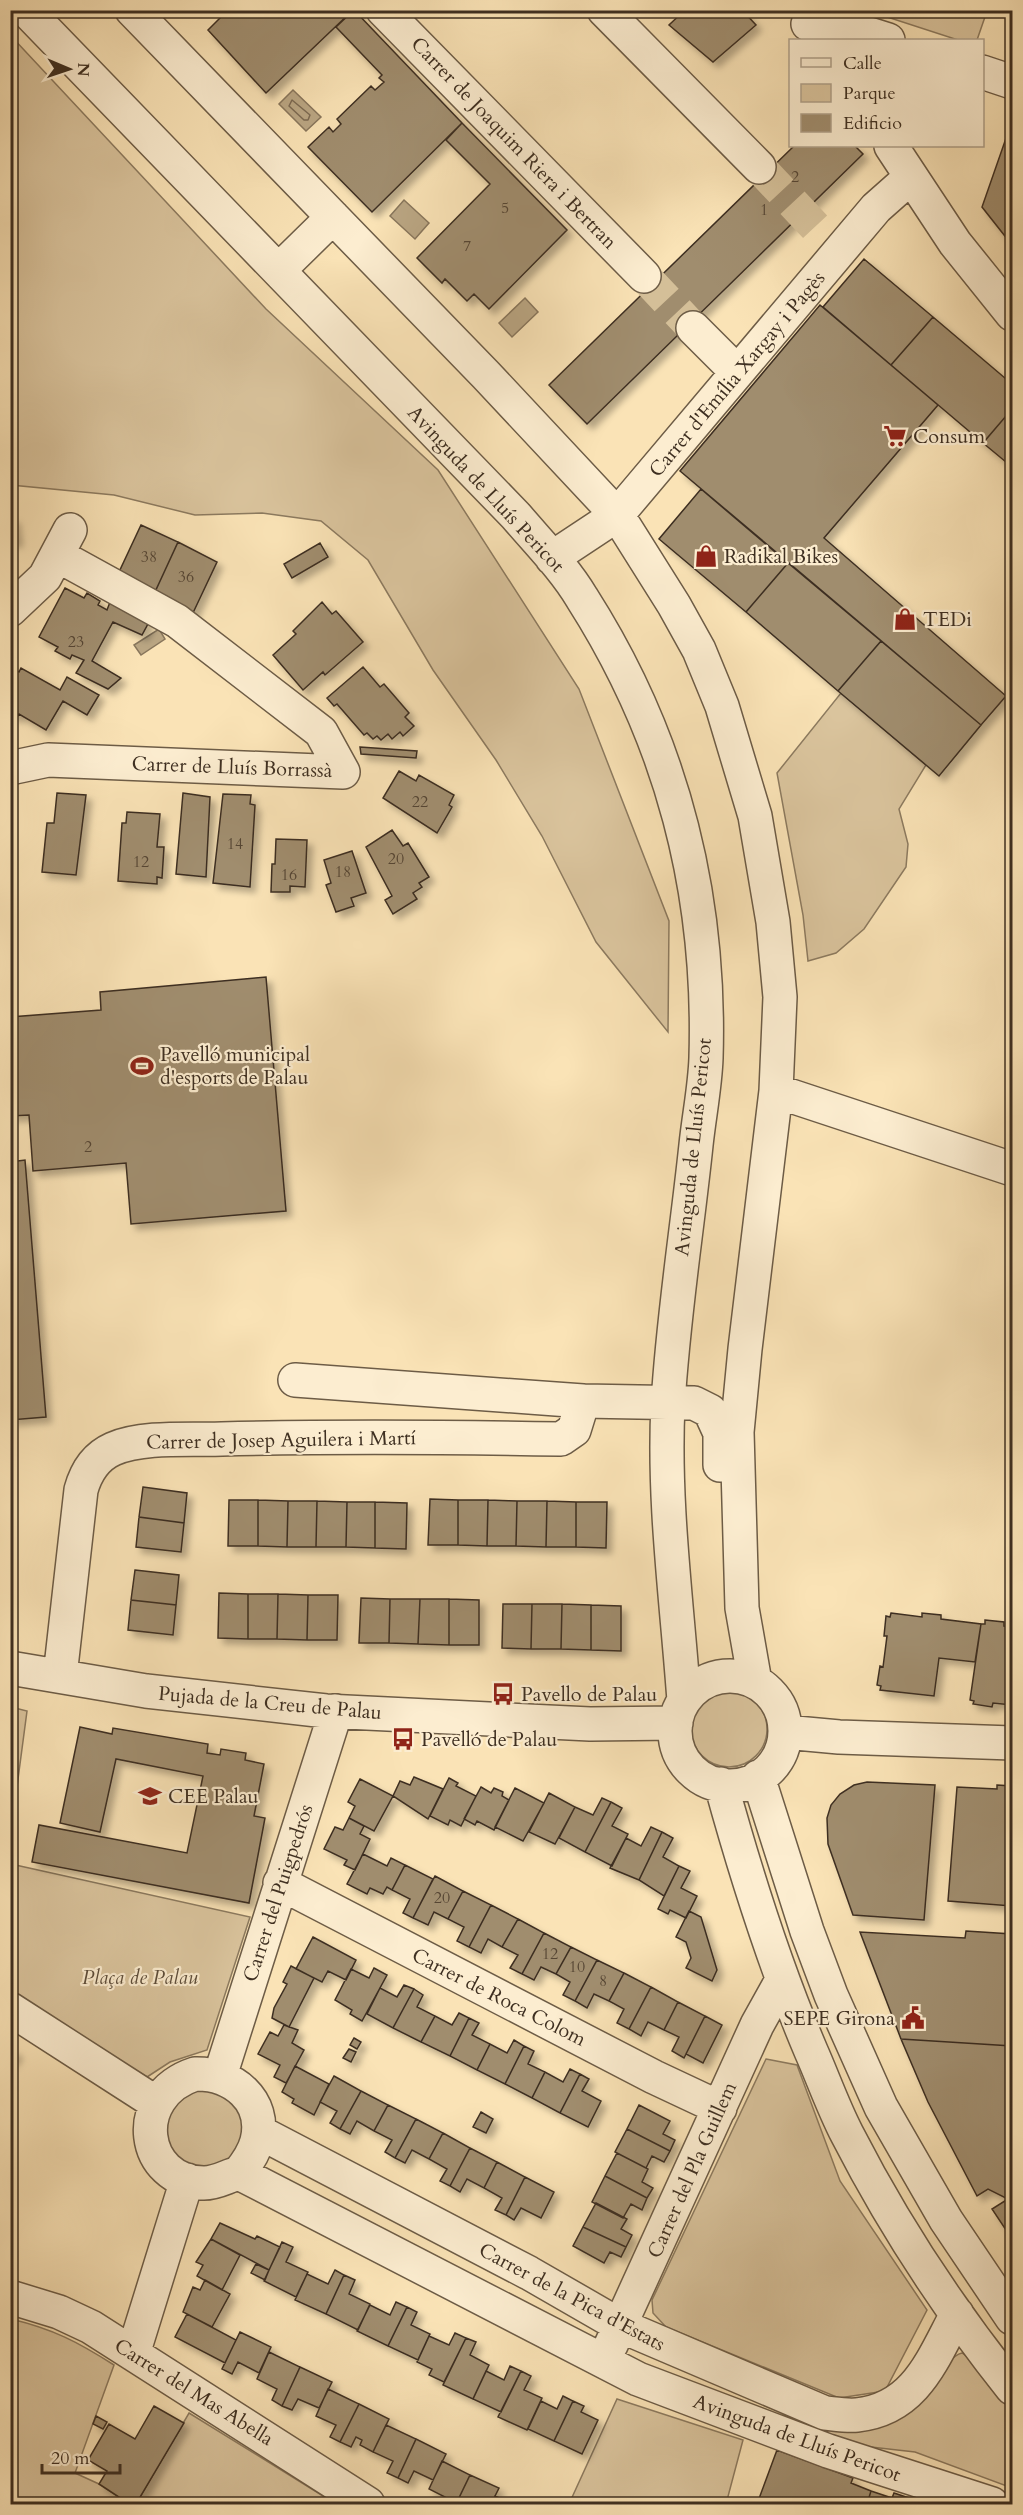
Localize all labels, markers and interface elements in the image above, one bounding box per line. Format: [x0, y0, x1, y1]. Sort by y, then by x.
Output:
street label: Carrer de Joaquim Riera i Bertran [405, 31, 623, 256]
north arrow [39, 39, 99, 99]
legend [789, 39, 984, 147]
text: Calle [843, 51, 882, 76]
text: N [72, 62, 94, 77]
text: Parque [843, 81, 896, 106]
text: Edificio [843, 111, 902, 136]
house number: 2 [791, 166, 799, 188]
house number: 5 [501, 197, 509, 219]
house number: 1 [760, 199, 768, 221]
house number: 7 [463, 235, 471, 257]
street label: Carrer d'Emília Xargay i Pagès [643, 265, 831, 483]
street label: Avinguda de Lluís Pericot [401, 400, 571, 579]
supermarket icon: Consum [882, 423, 908, 449]
place label: Consum [913, 423, 985, 450]
shop icon: Radikal Bikes [693, 543, 719, 569]
place label: Radikal Bikes [724, 543, 838, 570]
house number: 38 [141, 546, 157, 568]
house number: 36 [178, 566, 194, 588]
shop icon: TEDi [892, 606, 918, 632]
place label: TEDi [923, 606, 972, 633]
house number: 23 [68, 631, 84, 653]
street label: Carrer de Lluís Borrassà [131, 750, 333, 784]
house number: 22 [412, 791, 428, 813]
house number: 14 [227, 833, 243, 855]
house number: 20 [388, 848, 404, 870]
house number: 12 [133, 851, 149, 873]
house number: 18 [335, 861, 351, 883]
house number: 16 [281, 864, 297, 886]
street label: Avinguda de Lluís Pericot [668, 1036, 718, 1257]
place label: Pavelló municipal d'esports de Palau [160, 1041, 310, 1091]
sports icon: Pavelló municipal d'esports de Palau [129, 1053, 155, 1079]
house number: 2 [84, 1136, 92, 1158]
street label: Carrer de Josep Aguilera i Martí [146, 1424, 417, 1456]
street label: Pujada de la Creu de Palau [157, 1680, 383, 1726]
bus stop icon: Pavello de Palau [490, 1681, 516, 1707]
place label: Pavello de Palau [521, 1681, 657, 1708]
bus stop icon: Pavelló de Palau [390, 1726, 416, 1752]
place label: Pavelló de Palau [421, 1726, 557, 1753]
school or university icon: CEE Palau [137, 1783, 163, 1809]
place label: CEE Palau [168, 1783, 259, 1810]
street label: Carrer del Puigpedrós [237, 1801, 319, 1985]
house number: 20 [434, 1887, 450, 1909]
street label: Carrer de Roca Colom [407, 1941, 591, 2053]
house number: 12 [542, 1943, 558, 1965]
house number: 10 [569, 1956, 585, 1978]
park label: Plaça de Palau [82, 1964, 198, 1991]
house number: 8 [599, 1970, 607, 1992]
place label: SEPE Girona [784, 2005, 895, 2032]
public building icon: SEPE Girona [900, 2005, 926, 2031]
street label: Carrer del Pla Guillem [641, 2078, 743, 2262]
street label: Carrer de la Pica d'Estats [474, 2236, 670, 2358]
street label: Carrer del Mas Abella [109, 2332, 279, 2452]
street label: Avinguda de Lluís Pericot [689, 2388, 905, 2488]
scale bar [42, 2437, 120, 2475]
text: 20 m [51, 2446, 90, 2471]

